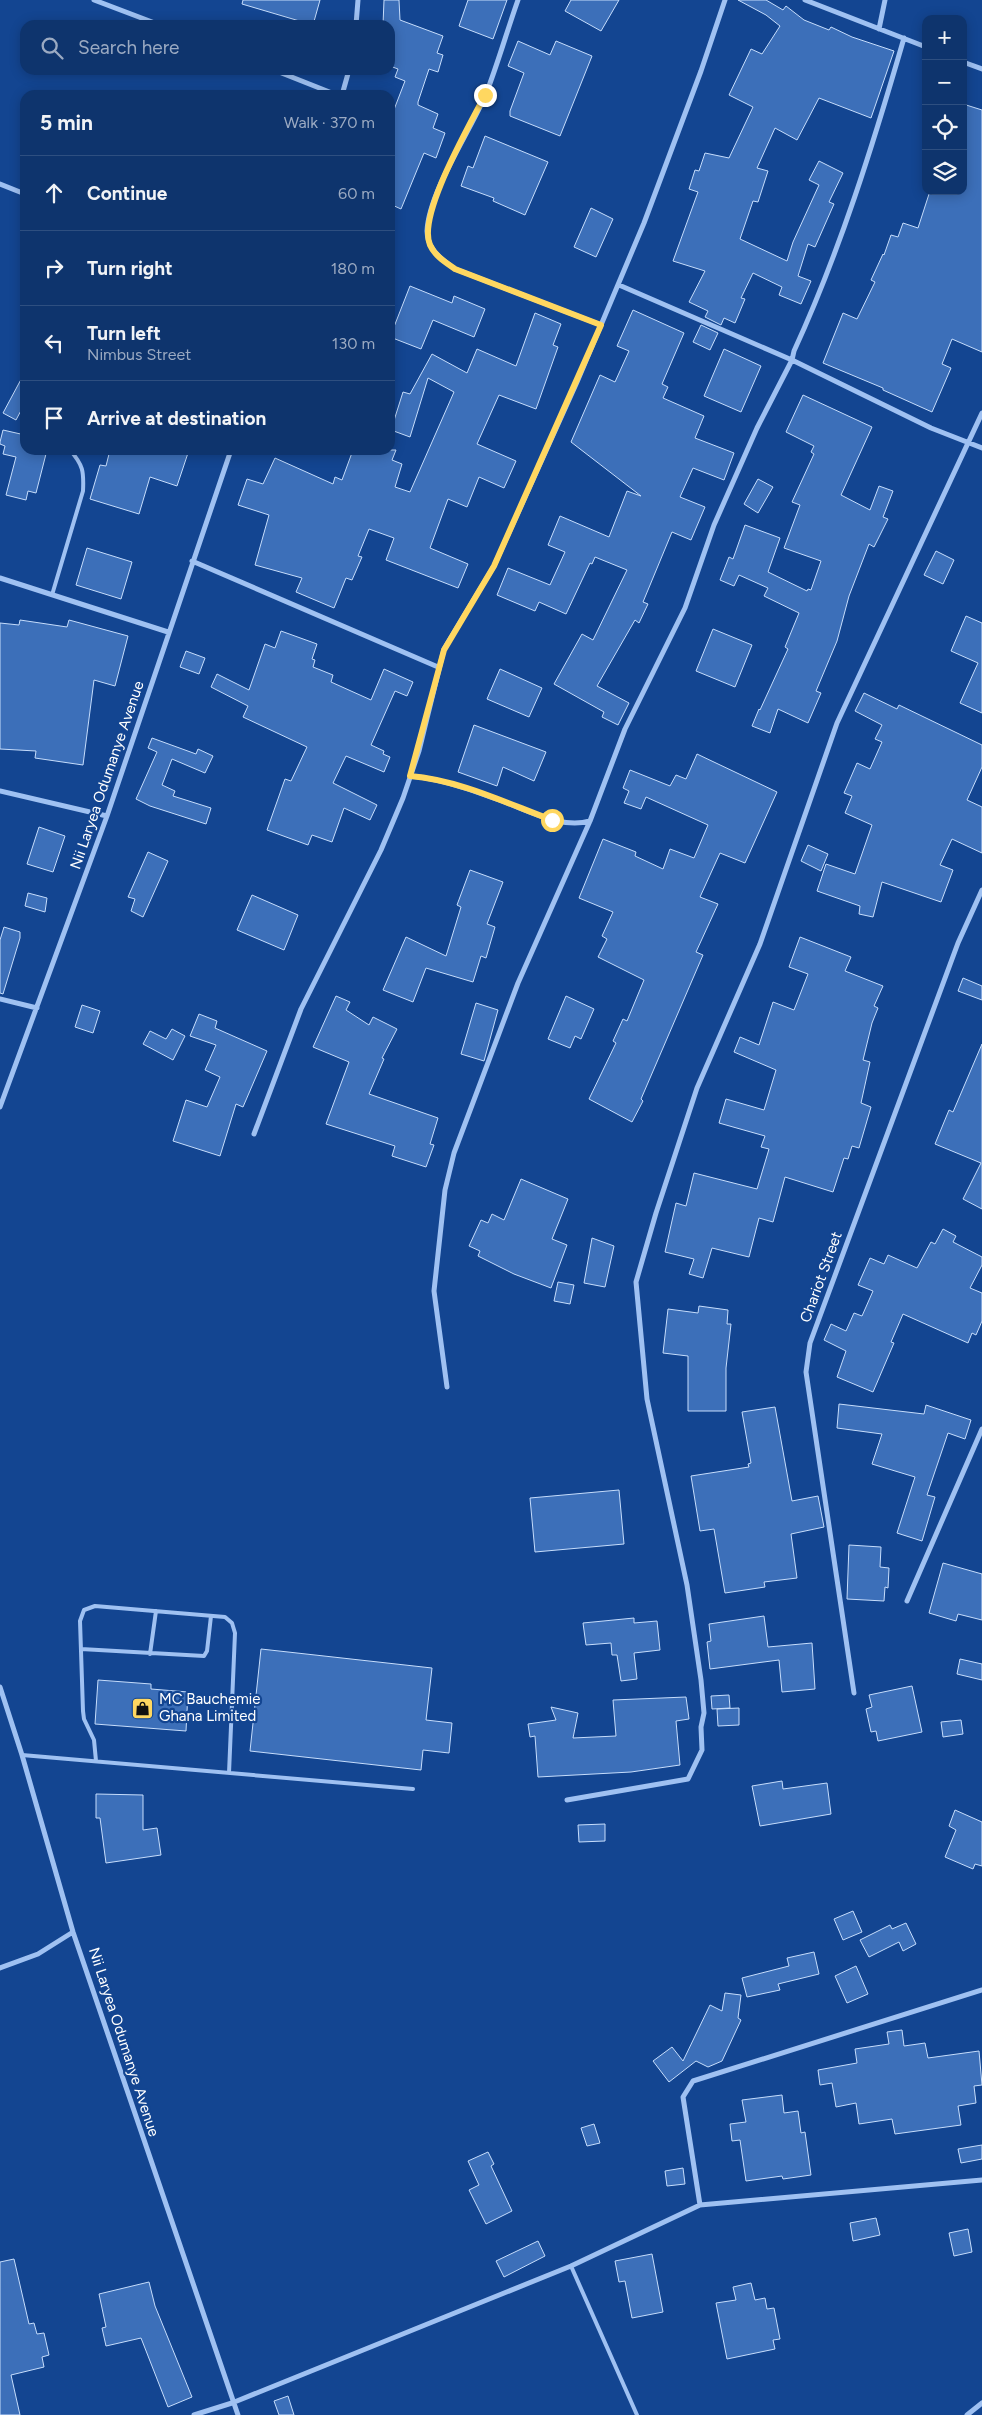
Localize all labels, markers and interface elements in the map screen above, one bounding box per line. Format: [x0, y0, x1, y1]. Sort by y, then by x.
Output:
map controls [922, 15, 967, 195]
button: + [922, 15, 967, 60]
search box [20, 20, 395, 75]
icon: search [38, 34, 66, 62]
text: Search here [78, 36, 180, 59]
button: − [922, 60, 967, 105]
route end [474, 84, 497, 107]
button: locate [922, 105, 967, 150]
text: 5 min [40, 110, 93, 135]
text: Walk · 370 m [284, 113, 375, 132]
button: layers [922, 150, 967, 195]
icon: ahead [40, 179, 68, 207]
text: Continue [87, 182, 167, 205]
text: 60 m [338, 184, 375, 203]
icon: right [40, 254, 68, 282]
text: Turn right [87, 257, 173, 280]
text: 180 m [331, 259, 375, 278]
text: Turn left [87, 322, 161, 345]
icon: left [40, 329, 68, 357]
text: 130 m [332, 334, 375, 353]
text: Nimbus Street [87, 345, 191, 364]
icon: arrive [40, 404, 68, 432]
text: Arrive at destination [87, 407, 266, 430]
street label: Nii Laryea Odumanye Avenue [66, 679, 148, 871]
route start [541, 809, 564, 832]
street label: Chariot Street [796, 1229, 846, 1325]
place label: MC Bauchemie Ghana Limited [159, 1690, 261, 1725]
shop icon: MC Bauchemie Ghana Limited [131, 1696, 155, 1720]
street label: Nii Laryea Odumanye Avenue [85, 1945, 163, 2139]

